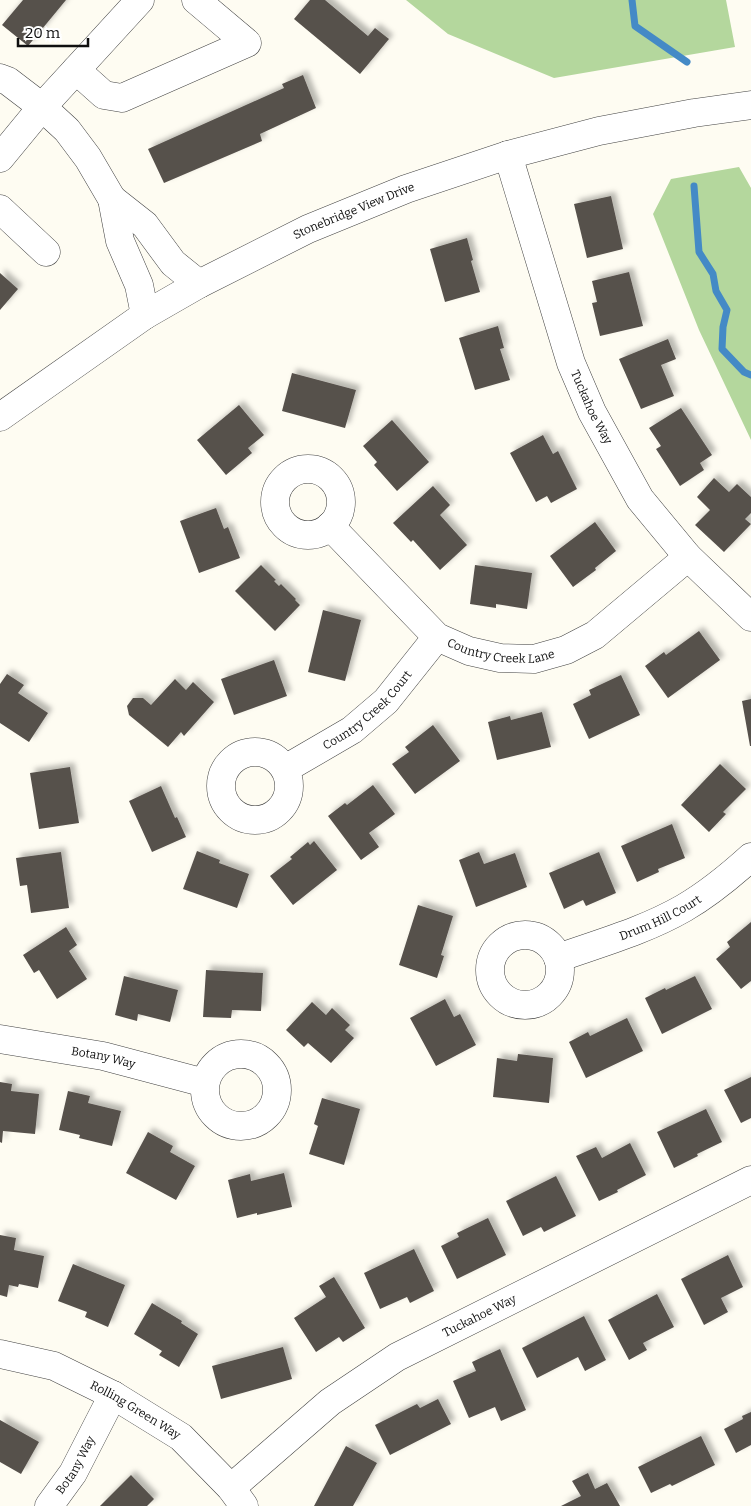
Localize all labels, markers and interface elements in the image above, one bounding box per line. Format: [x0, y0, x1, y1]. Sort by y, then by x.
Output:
scale bar [18, 15, 88, 47]
text: 20 m [25, 24, 61, 42]
street label: Stonebridge View Drive [291, 180, 416, 242]
street label: Tuckahoe Way [568, 368, 616, 447]
street label: Country Creek Lane [445, 635, 556, 666]
street label: Country Creek Court [320, 667, 415, 752]
street label: Drum Hill Court [618, 892, 704, 943]
street label: Botany Way [70, 1044, 138, 1071]
street label: Tuckahoe Way [440, 1291, 519, 1340]
street label: Rolling Green Way [88, 1378, 184, 1442]
street label: Botany Way [53, 1433, 98, 1497]

